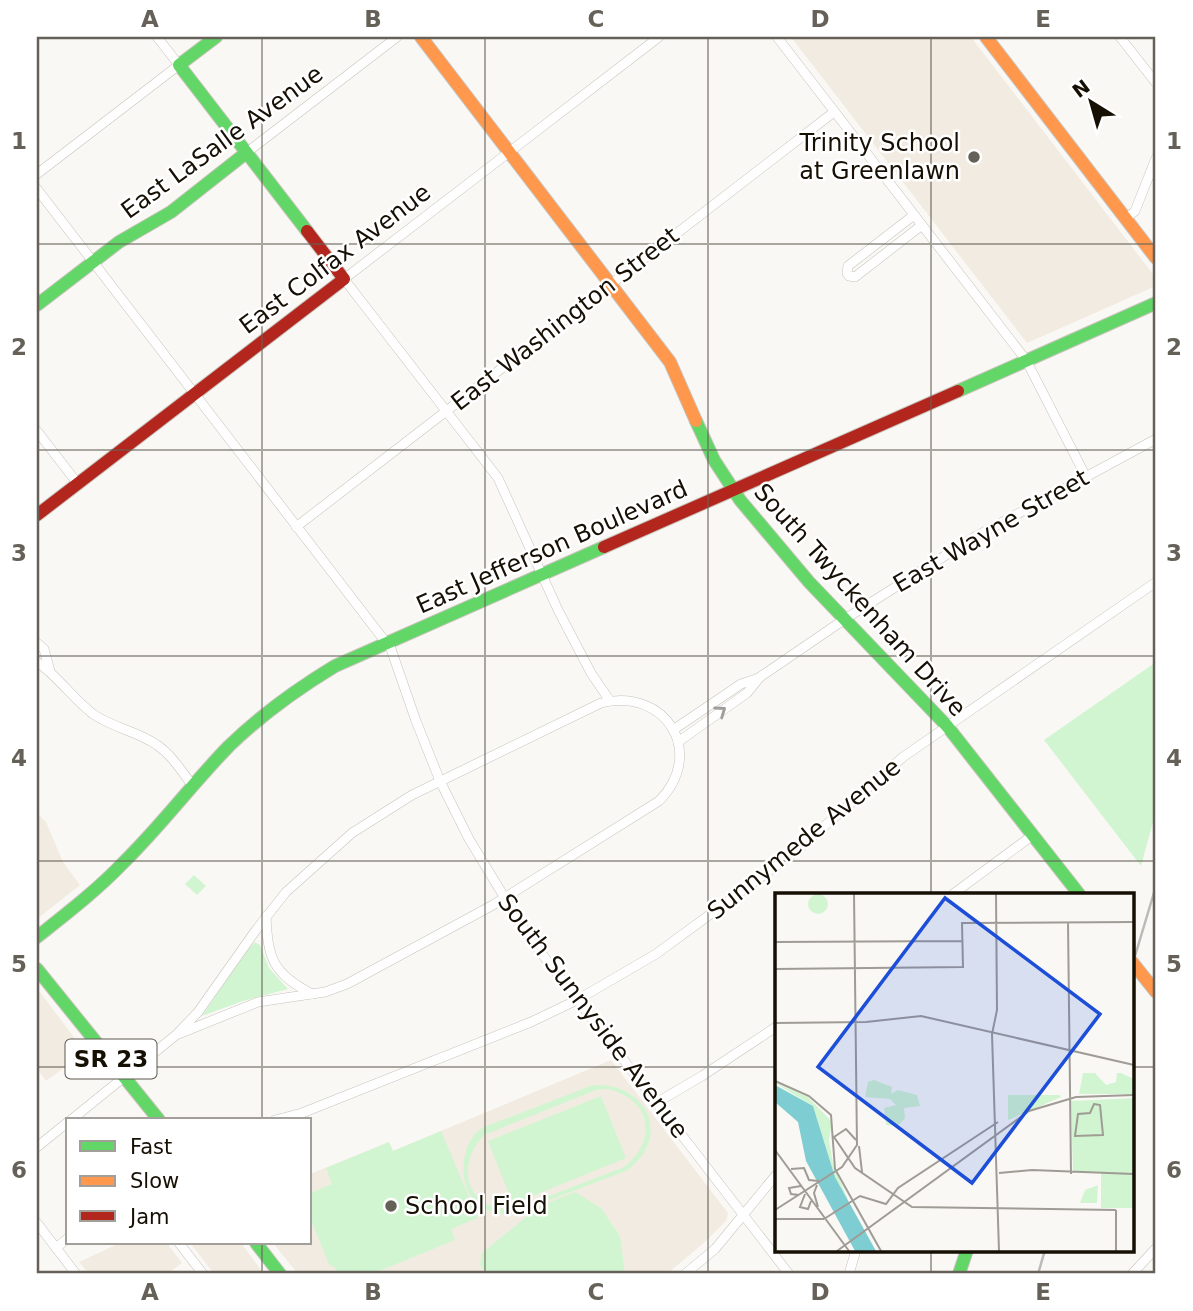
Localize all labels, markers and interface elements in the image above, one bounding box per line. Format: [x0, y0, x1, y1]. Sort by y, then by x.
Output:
text: A [141, 6, 159, 32]
text: B [364, 6, 382, 32]
text: C [588, 6, 604, 32]
text: D [810, 6, 830, 32]
text: E [1035, 6, 1051, 32]
street label: East LaSalle Avenue [116, 59, 328, 225]
north arrow [1056, 66, 1126, 136]
text: N [1068, 75, 1094, 102]
text: 1 [11, 128, 27, 154]
text: 1 [1166, 128, 1182, 154]
place label: Trinity School at Greenlawn [799, 129, 960, 185]
marker: Trinity School at Greenlawn [966, 149, 982, 165]
street label: East Colfax Avenue [234, 178, 436, 340]
street label: East Washington Street [446, 221, 684, 417]
text: 2 [11, 334, 27, 360]
text: 2 [1166, 334, 1182, 360]
street label: East Wayne Street [888, 464, 1094, 598]
street label: East Jefferson Boulevard [412, 474, 692, 620]
street label: South Twyckenham Drive [748, 478, 972, 722]
text: 3 [11, 540, 27, 566]
text: 3 [1166, 540, 1182, 566]
one-way arrow [713, 707, 726, 719]
text: 4 [11, 745, 27, 771]
text: 4 [1166, 745, 1182, 771]
street label: Sunnymede Avenue [702, 753, 906, 925]
street label: South Sunnyside Avenue [492, 888, 694, 1144]
inset map [775, 893, 1134, 1252]
text: 5 [11, 951, 27, 977]
text: 5 [1166, 951, 1182, 977]
road number: SR 23 [66, 1040, 156, 1078]
legend [66, 1118, 312, 1244]
text: Fast [130, 1135, 172, 1159]
text: 6 [11, 1157, 27, 1183]
text: 6 [1166, 1157, 1182, 1183]
text: Slow [130, 1169, 179, 1193]
place label: School Field [405, 1192, 548, 1220]
marker: School Field [383, 1198, 399, 1214]
text: Jam [128, 1205, 170, 1229]
text: A [141, 1279, 159, 1305]
text: B [364, 1279, 382, 1305]
text: C [588, 1279, 604, 1305]
text: D [810, 1279, 830, 1305]
text: E [1035, 1279, 1051, 1305]

